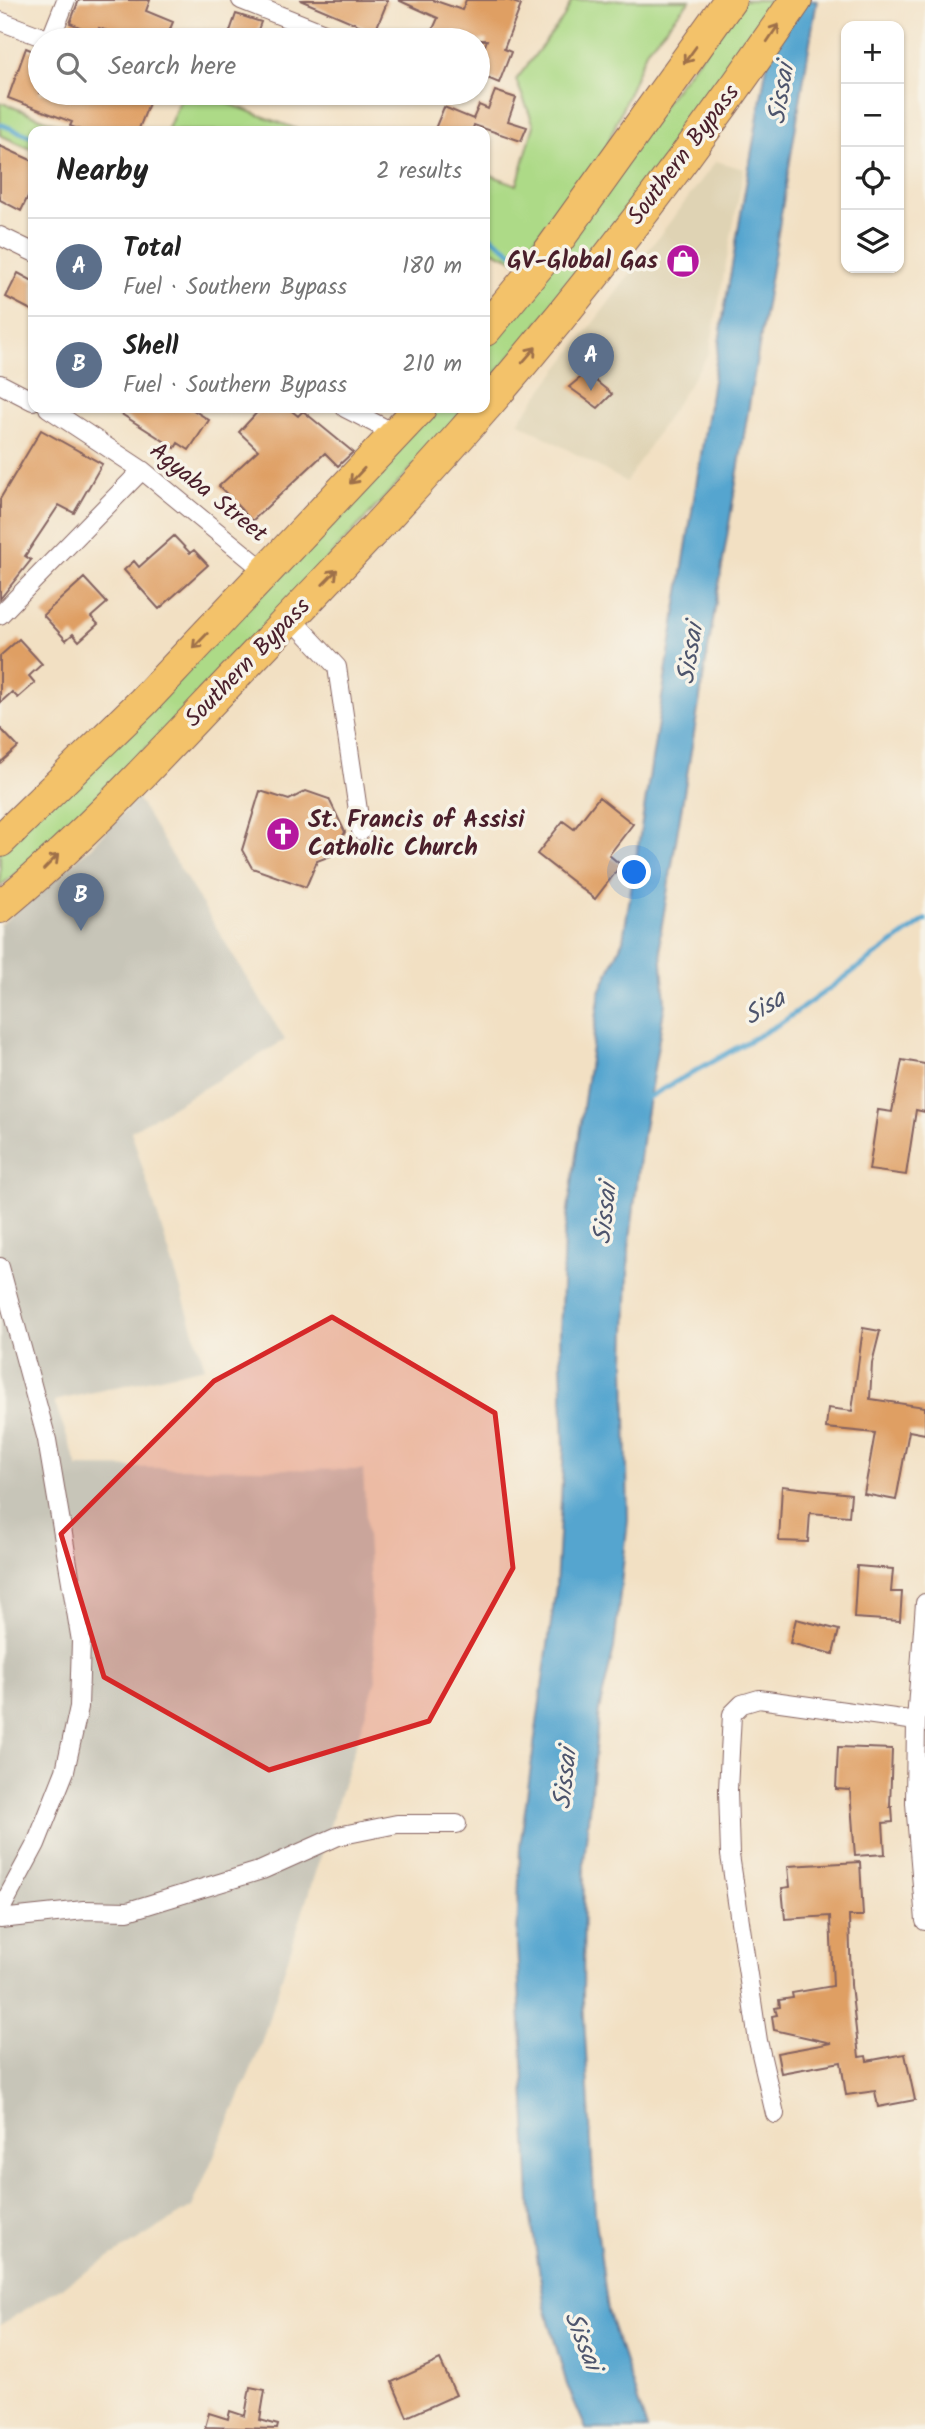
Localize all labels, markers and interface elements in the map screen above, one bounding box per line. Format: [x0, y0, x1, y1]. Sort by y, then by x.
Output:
map controls [841, 21, 904, 273]
button: + [841, 21, 904, 84]
one-way arrow [766, 24, 780, 44]
search box [28, 28, 490, 105]
text: Search here [108, 46, 236, 88]
one-way arrow [683, 46, 698, 65]
icon: search [52, 48, 90, 86]
water label: Sissai [757, 55, 808, 127]
street label: Southern Bypass [618, 76, 750, 234]
button: − [841, 84, 904, 147]
button: locate [841, 147, 904, 210]
text: Nearby [56, 148, 148, 196]
text: 2 results [376, 154, 462, 190]
button: layers [841, 210, 904, 273]
text: Total [123, 228, 181, 270]
place label: GV-Global Gas [507, 242, 658, 281]
shop icon: GV-Global Gas [664, 242, 702, 280]
text: A [72, 249, 86, 285]
text: 180 m [402, 249, 462, 285]
text: Fuel · Southern Bypass [123, 270, 347, 306]
text: Shell [123, 326, 179, 368]
pin: A [568, 333, 614, 391]
one-way arrow [521, 346, 537, 364]
text: B [72, 347, 86, 383]
text: 210 m [402, 347, 462, 383]
text: Fuel · Southern Bypass [123, 368, 347, 404]
street label: Agyaba Street [140, 433, 276, 554]
one-way arrow [348, 467, 365, 484]
one-way arrow [322, 568, 339, 585]
street label: Southern Bypass [176, 589, 320, 737]
water label: Sissai [666, 615, 717, 687]
one-way arrow [192, 632, 209, 649]
place label: St. Francis of Assisi Catholic Church [308, 801, 525, 868]
church icon: St. Francis of Assisi Catholic Church [264, 815, 302, 853]
one-way arrow [43, 854, 60, 871]
your location [617, 855, 651, 889]
pin: B [58, 873, 104, 931]
water label: Sisa [736, 978, 796, 1037]
water label: Sissai [582, 1176, 631, 1246]
water label: Sissai [542, 1741, 591, 1811]
water label: Sissai [551, 2305, 615, 2382]

